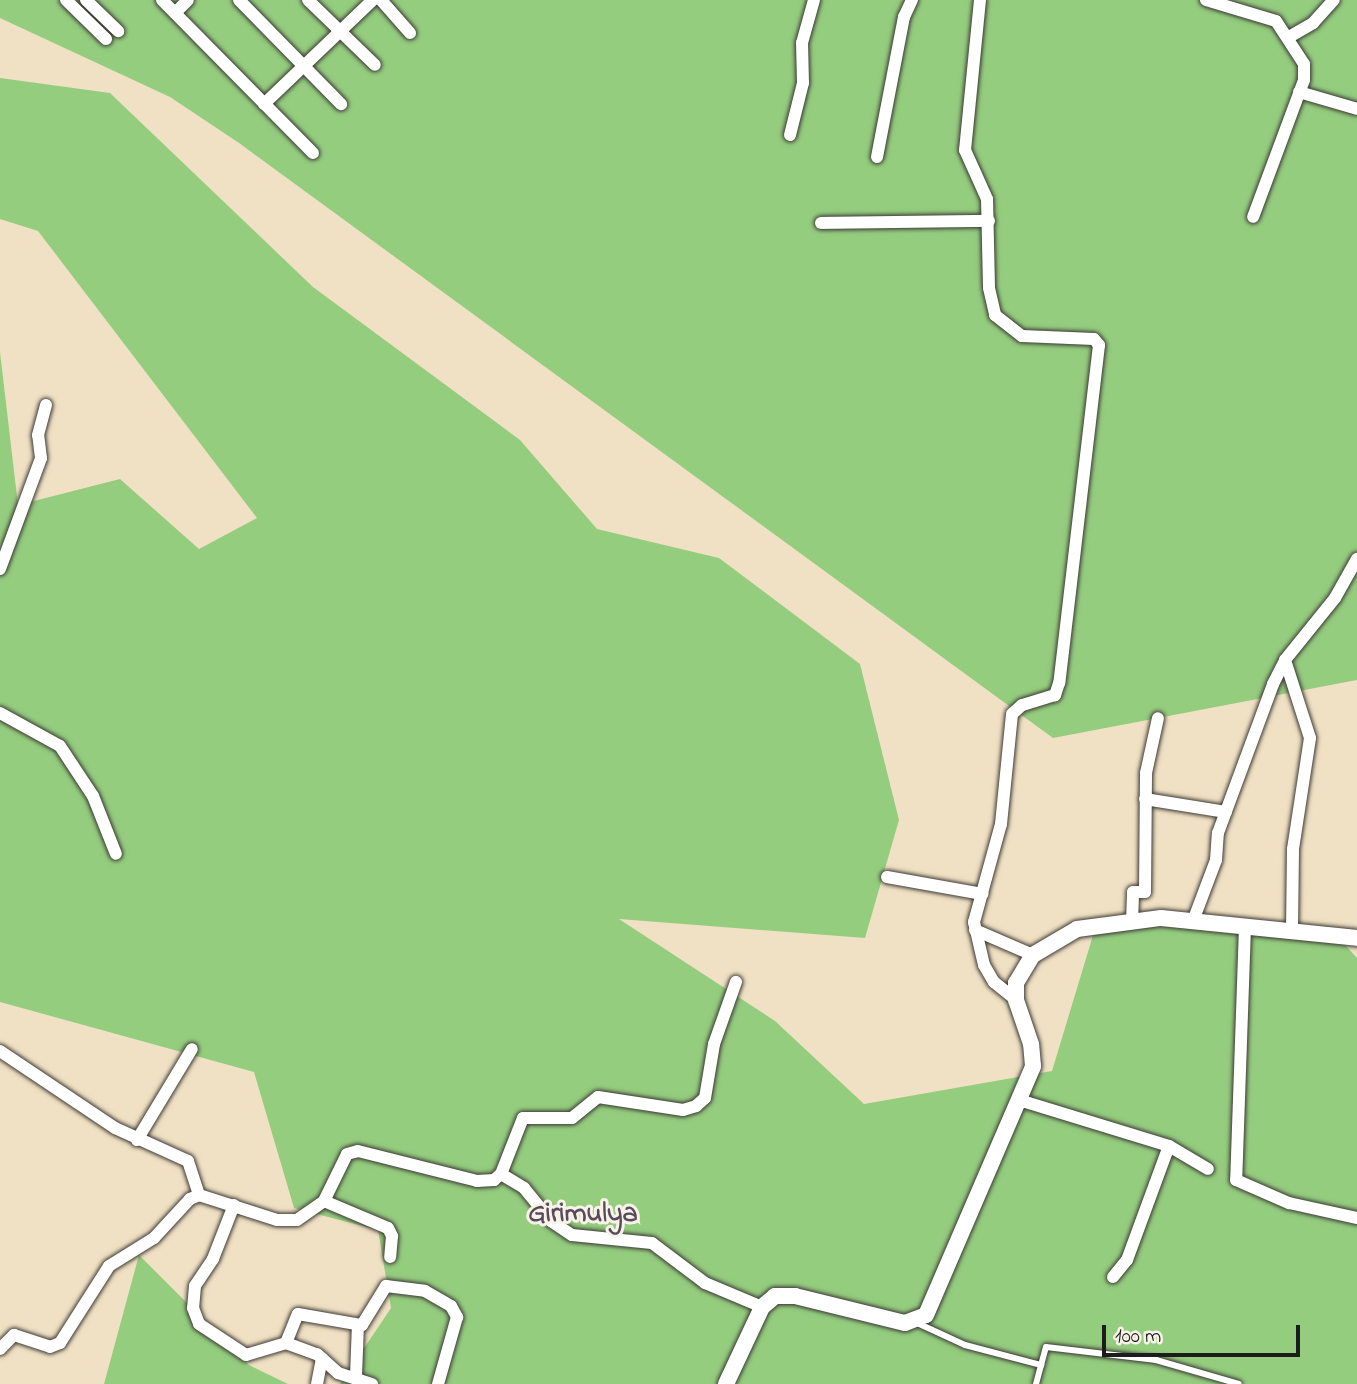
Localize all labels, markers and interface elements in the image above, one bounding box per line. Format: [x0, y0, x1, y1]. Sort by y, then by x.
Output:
district label: Girimulya [528, 1198, 638, 1232]
scale bar [1105, 1310, 1303, 1354]
text: 100 m [1115, 1322, 1161, 1352]

